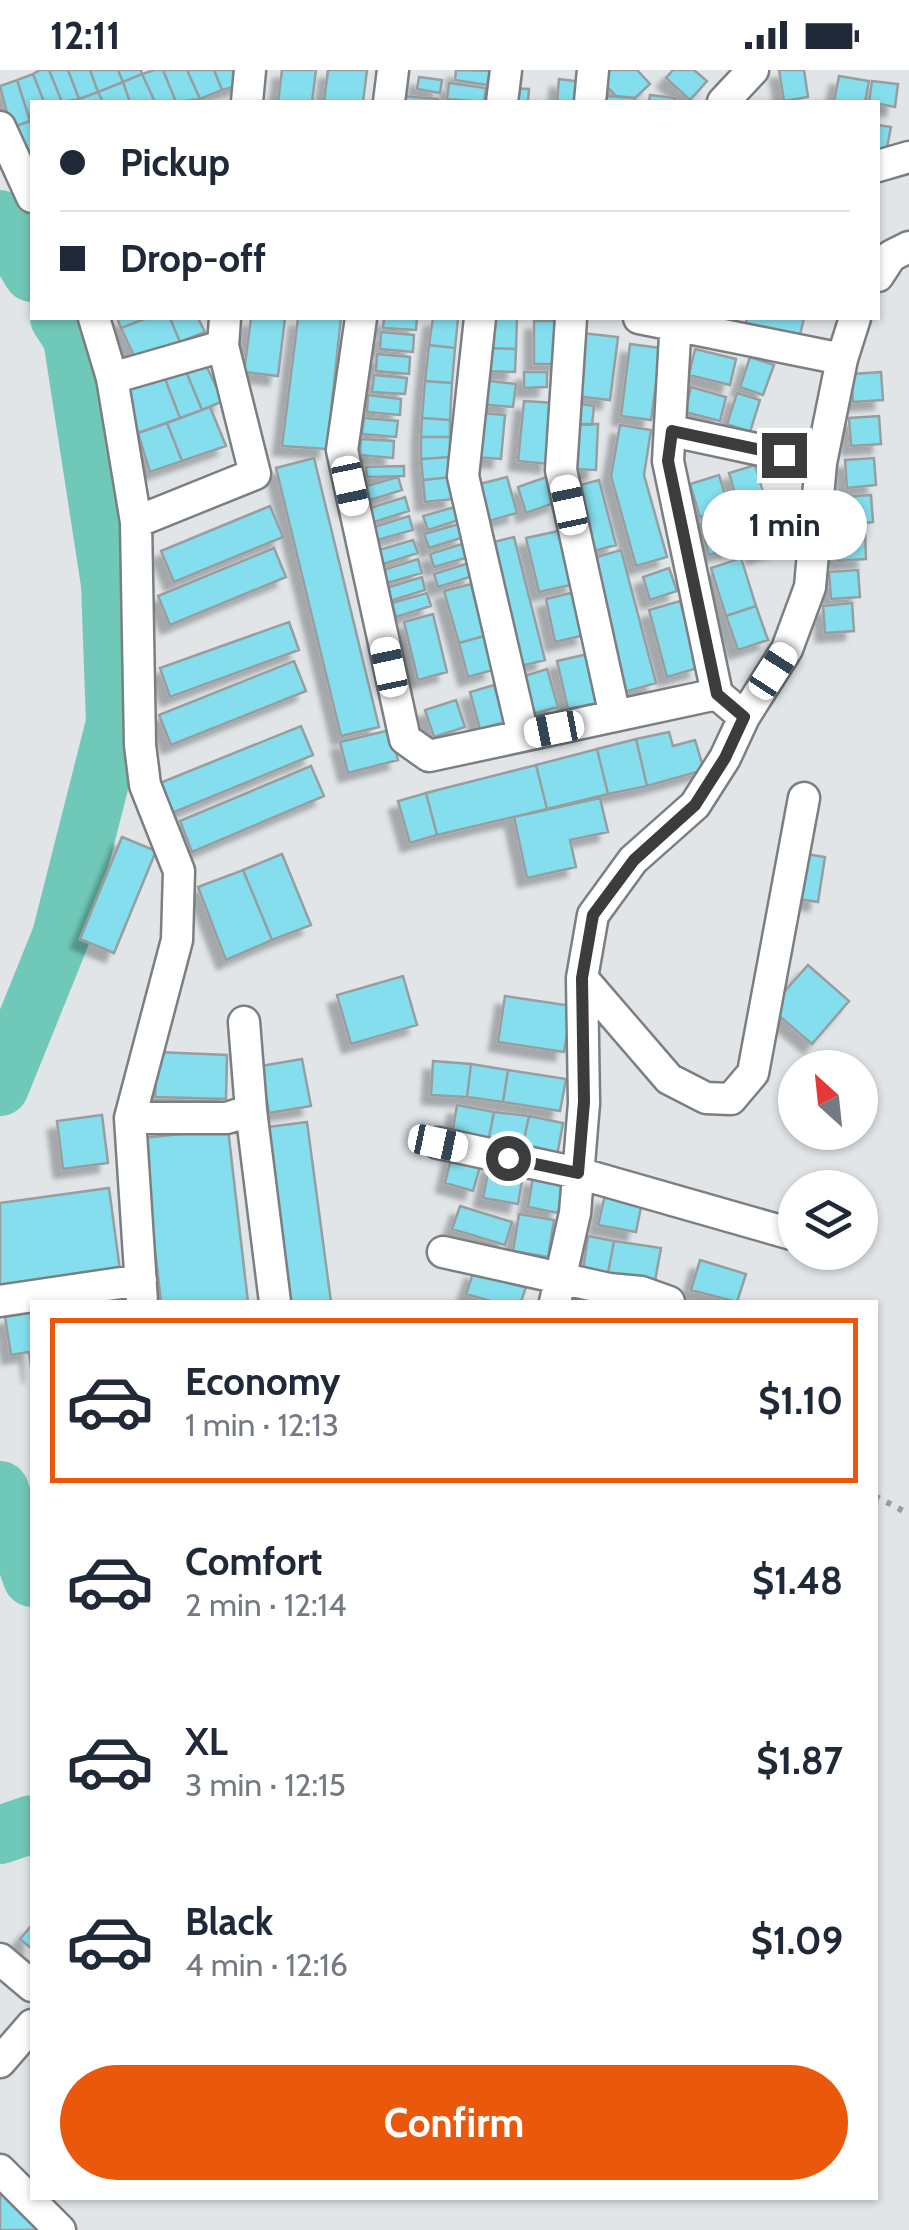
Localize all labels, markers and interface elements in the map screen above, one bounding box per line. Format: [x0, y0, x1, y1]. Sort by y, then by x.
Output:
text: 12:11 [50, 12, 121, 59]
text: Pickup [120, 139, 230, 186]
text: Drop-off [120, 235, 266, 282]
route end [762, 433, 807, 478]
car [329, 454, 371, 518]
car [548, 473, 590, 537]
callout: 1 min [702, 490, 866, 560]
text: 1 min [748, 505, 821, 544]
car [368, 635, 410, 699]
car [744, 638, 802, 704]
car [522, 709, 586, 749]
north arrow [778, 1050, 878, 1150]
map controls [778, 1050, 878, 1270]
car [406, 1122, 470, 1164]
route start [486, 1136, 531, 1181]
button: layers [778, 1170, 878, 1270]
icon: car [65, 1356, 155, 1446]
text: Economy [185, 1358, 340, 1405]
text: $1.10 [758, 1377, 843, 1424]
text: 1 min · 12:13 [185, 1405, 339, 1444]
icon: car [65, 1536, 155, 1626]
text: Comfort [185, 1538, 322, 1585]
text: $1.48 [752, 1557, 843, 1604]
text: 2 min · 12:14 [185, 1585, 347, 1624]
icon: car [65, 1716, 155, 1806]
text: XL [185, 1718, 228, 1765]
text: $1.87 [756, 1737, 843, 1784]
text: 3 min · 12:15 [185, 1765, 346, 1804]
icon: car [65, 1896, 155, 1986]
text: Black [185, 1898, 273, 1945]
text: $1.09 [751, 1917, 843, 1964]
text: 4 min · 12:16 [185, 1945, 348, 1984]
button: Confirm [60, 2065, 848, 2180]

